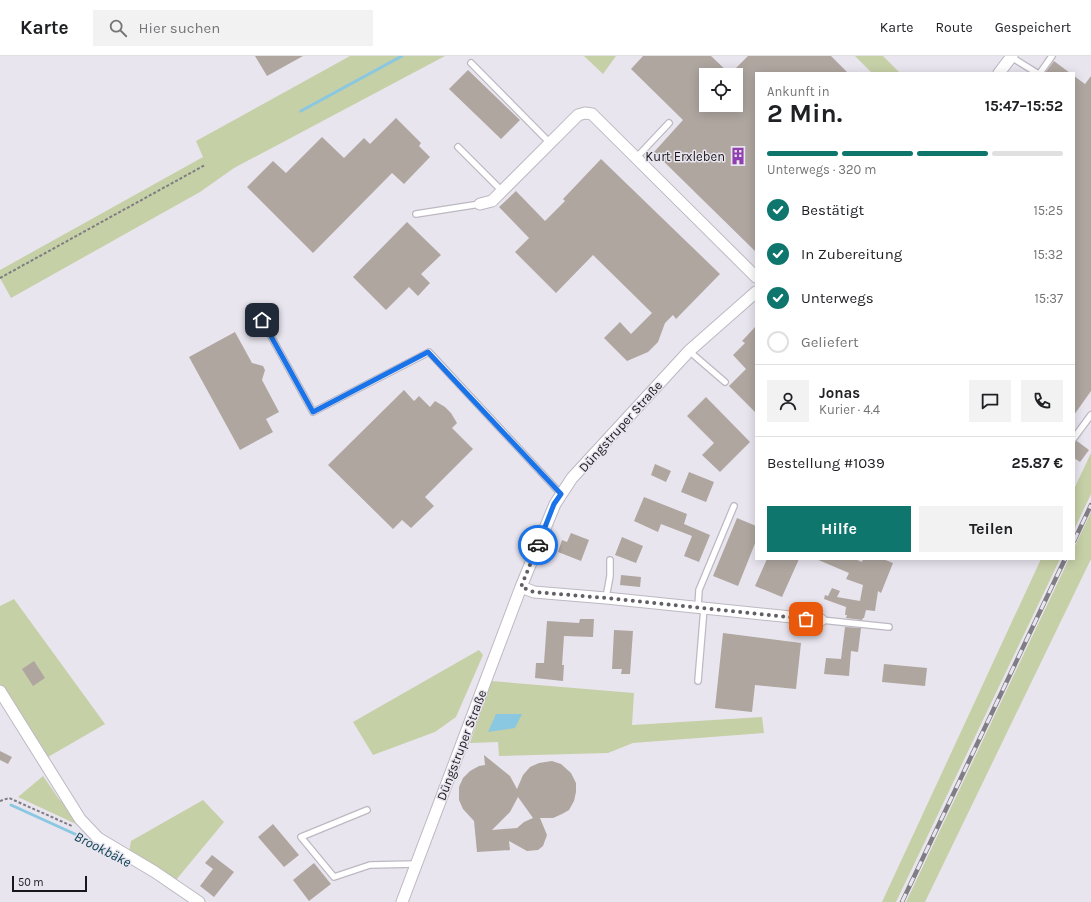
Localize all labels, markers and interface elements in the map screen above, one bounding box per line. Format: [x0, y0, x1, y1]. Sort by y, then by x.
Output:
search box [93, 10, 373, 46]
text: Karte [20, 17, 69, 39]
icon: search [107, 17, 129, 39]
text: Hier suchen [139, 19, 220, 37]
text: Karte [880, 19, 914, 36]
text: Route [936, 19, 973, 36]
text: Gespeichert [995, 19, 1071, 36]
map controls [699, 68, 743, 112]
button: locate [699, 68, 743, 112]
text: Ankunft in [767, 84, 830, 99]
text: 15:47–15:52 [985, 97, 1063, 115]
text: 2 Min. [767, 98, 842, 129]
building icon: Kurt Erxleben [728, 146, 748, 166]
place label: Kurt Erxleben [645, 149, 725, 164]
text: Unterwegs · 320 m [767, 162, 877, 177]
icon: check [767, 199, 789, 221]
text: Bestätigt [801, 201, 864, 219]
text: 15:25 [1033, 203, 1063, 218]
icon: check [767, 243, 789, 265]
text: In Zubereitung [801, 245, 902, 263]
text: 15:32 [1033, 247, 1063, 262]
icon: check [767, 287, 789, 309]
text: Unterwegs [801, 289, 874, 307]
text: 15:37 [1035, 291, 1063, 306]
pin [245, 303, 279, 337]
icon: home [251, 309, 273, 331]
text: Geliefert [801, 333, 859, 351]
street label: Düngstruper Straße [576, 378, 665, 475]
button: person [767, 380, 809, 422]
button: chat [969, 380, 1011, 422]
button: phone [1021, 380, 1063, 422]
text: Jonas [819, 384, 860, 402]
text: Kurier · 4.4 [819, 402, 880, 417]
text: Bestellung #1039 [767, 454, 885, 472]
text: 25.87 € [1012, 454, 1063, 472]
button: Hilfe [767, 506, 911, 552]
button: Teilen [919, 506, 1063, 552]
courier [518, 525, 558, 565]
icon: car [527, 534, 549, 556]
pin [789, 602, 823, 636]
icon: bag [795, 608, 817, 630]
street label: Düngstruper Straße [433, 687, 490, 803]
water label: Brookbäke [72, 828, 134, 871]
scale bar [12, 874, 87, 893]
text: 50 m [18, 876, 44, 889]

